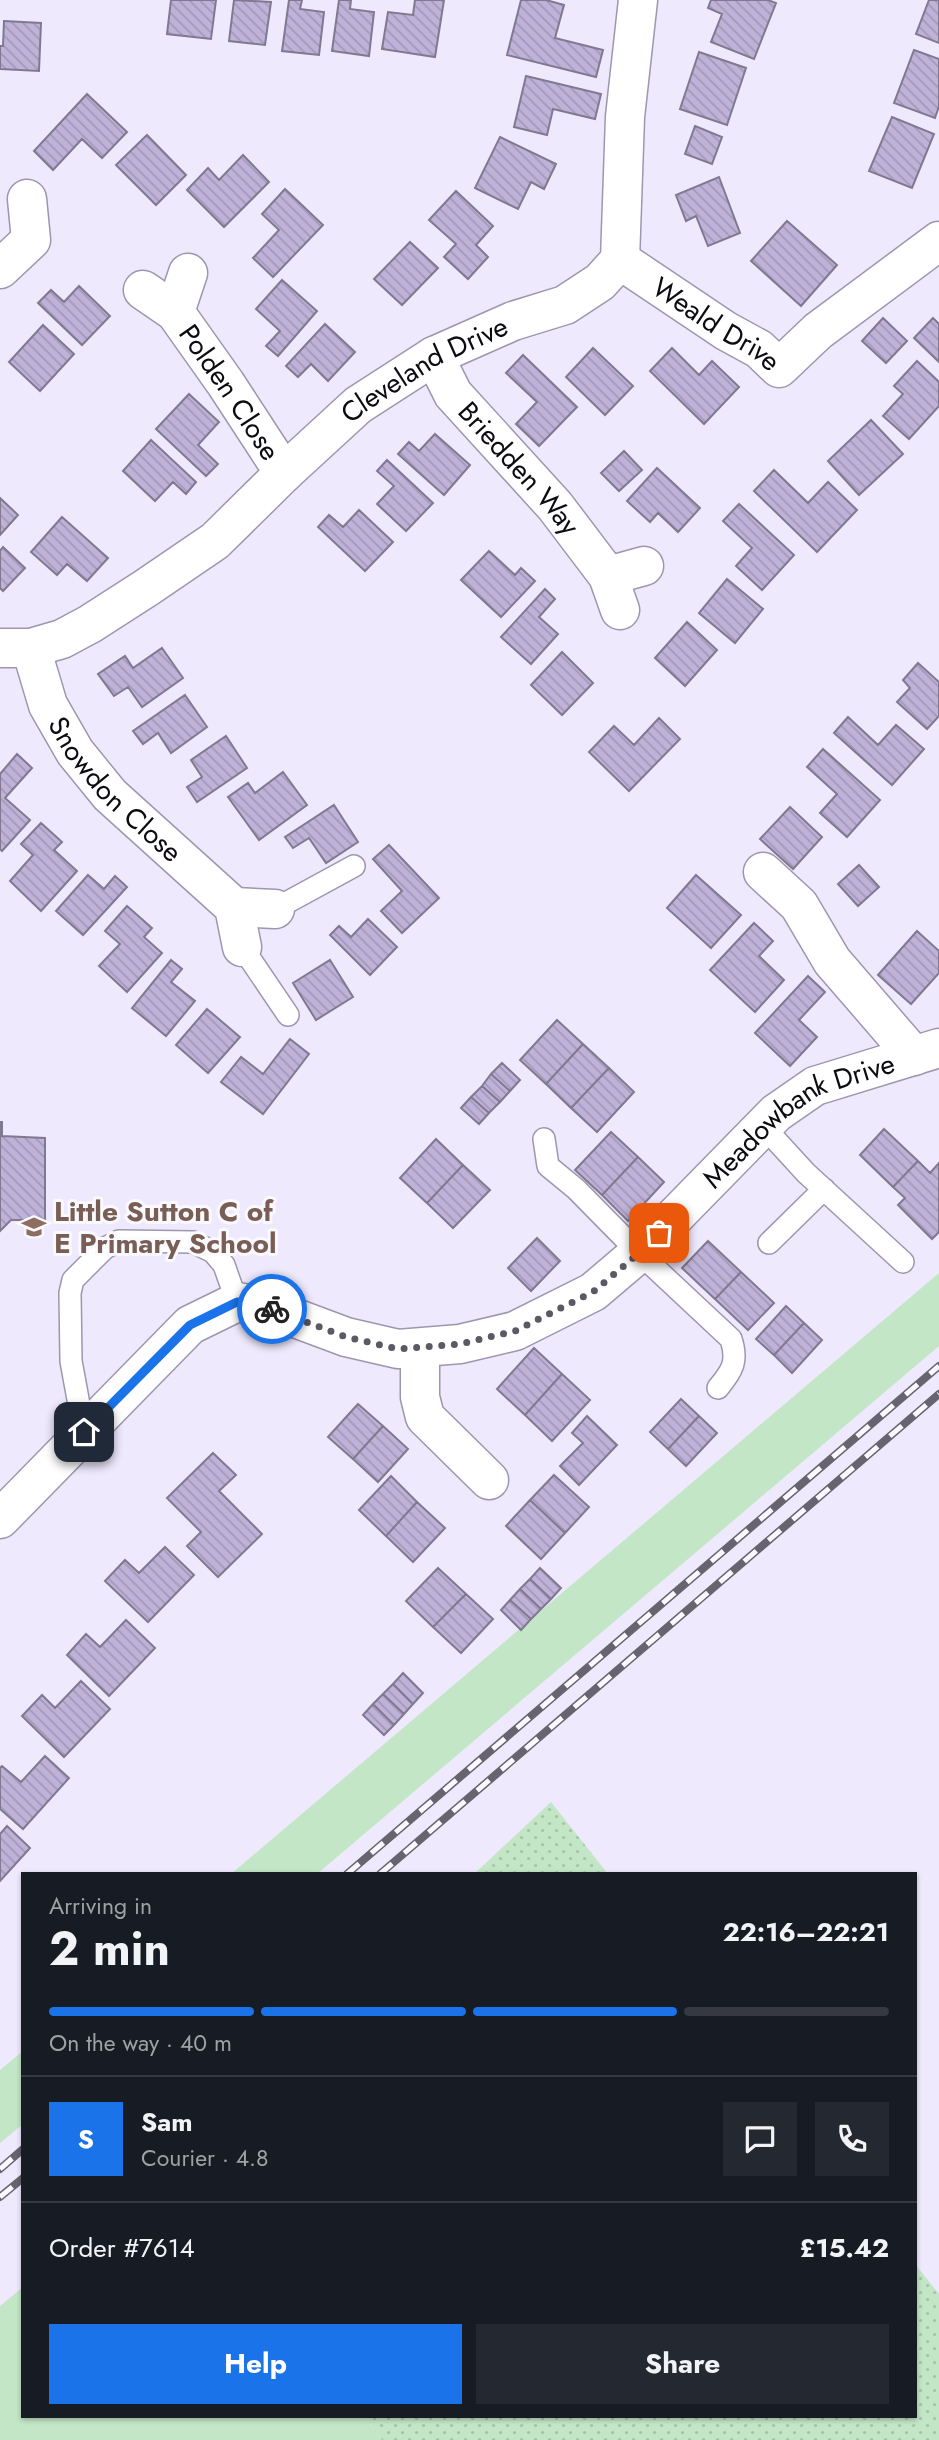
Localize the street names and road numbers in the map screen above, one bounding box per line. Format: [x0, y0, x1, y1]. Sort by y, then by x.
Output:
street label: Weald Drive [644, 267, 790, 381]
street label: Cleveland Drive [331, 306, 514, 433]
street label: Polden Close [169, 316, 290, 468]
street label: Briedden Way [448, 392, 590, 544]
street label: Snowdon Close [38, 709, 191, 872]
street label: Meadowbank Drive [693, 1043, 900, 1198]

